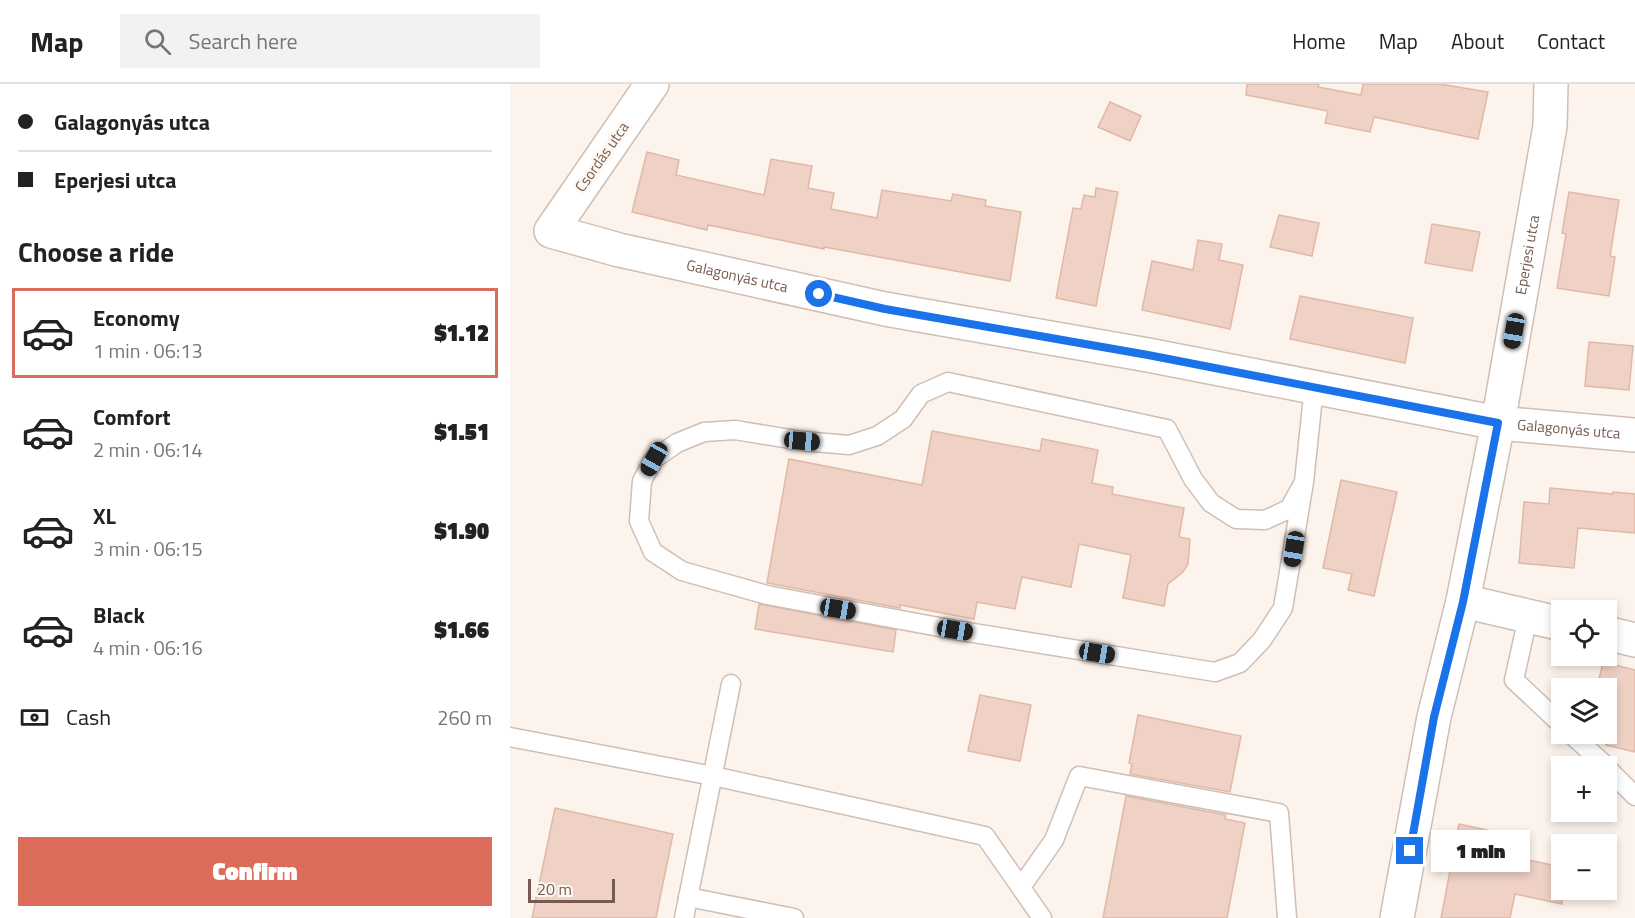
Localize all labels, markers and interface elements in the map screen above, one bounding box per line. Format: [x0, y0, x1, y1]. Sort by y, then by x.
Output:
search box [120, 14, 540, 68]
text: Map [30, 20, 84, 63]
text: Search here [189, 24, 298, 58]
icon: search [141, 25, 174, 58]
text: Home [1292, 25, 1346, 57]
text: Map [1379, 25, 1418, 57]
text: About [1451, 25, 1504, 57]
text: Contact [1537, 25, 1605, 57]
text: Galagonyás utca [54, 105, 210, 139]
street label: Csordás utca [569, 117, 635, 197]
text: Eperjesi utca [54, 163, 177, 197]
street label: Eperjesi utca [1509, 213, 1545, 297]
text: Choose a ride [18, 231, 174, 272]
street label: Galagonyás utca [684, 253, 791, 298]
route start [805, 280, 832, 307]
text: Economy [93, 301, 180, 335]
icon: car [21, 306, 75, 360]
car [1502, 312, 1526, 350]
text: $1.12 [434, 316, 489, 350]
text: 1 min · 06:13 [93, 335, 203, 366]
text: Comfort [93, 400, 171, 434]
icon: car [21, 405, 75, 459]
street label: Galagonyás utca [1516, 413, 1622, 445]
text: $1.51 [434, 415, 489, 449]
car [783, 430, 821, 452]
text: 2 min · 06:14 [93, 434, 203, 465]
car [637, 439, 671, 479]
text: XL [93, 499, 116, 533]
icon: car [21, 504, 75, 558]
text: $1.90 [434, 514, 489, 548]
car [1282, 530, 1306, 568]
text: 3 min · 06:15 [93, 533, 203, 564]
car [819, 597, 857, 621]
text: Black [93, 598, 145, 632]
map controls [1551, 600, 1617, 900]
button: locate [1551, 600, 1617, 666]
icon: car [21, 603, 75, 657]
text: $1.66 [434, 613, 489, 647]
car [936, 618, 974, 642]
text: 4 min · 06:16 [93, 632, 203, 663]
car [1078, 641, 1116, 665]
button: layers [1551, 678, 1617, 744]
text: Cash [66, 700, 111, 734]
icon: cash [18, 701, 51, 734]
text: 260 m [437, 702, 492, 733]
button: + [1551, 756, 1617, 822]
callout: 1 min [1431, 830, 1530, 872]
button: − [1551, 834, 1617, 900]
text: 1 min [1456, 835, 1505, 866]
button: Confirm [18, 837, 492, 906]
route end [1396, 837, 1423, 864]
scale bar [528, 876, 615, 904]
text: 20 m [537, 877, 572, 901]

